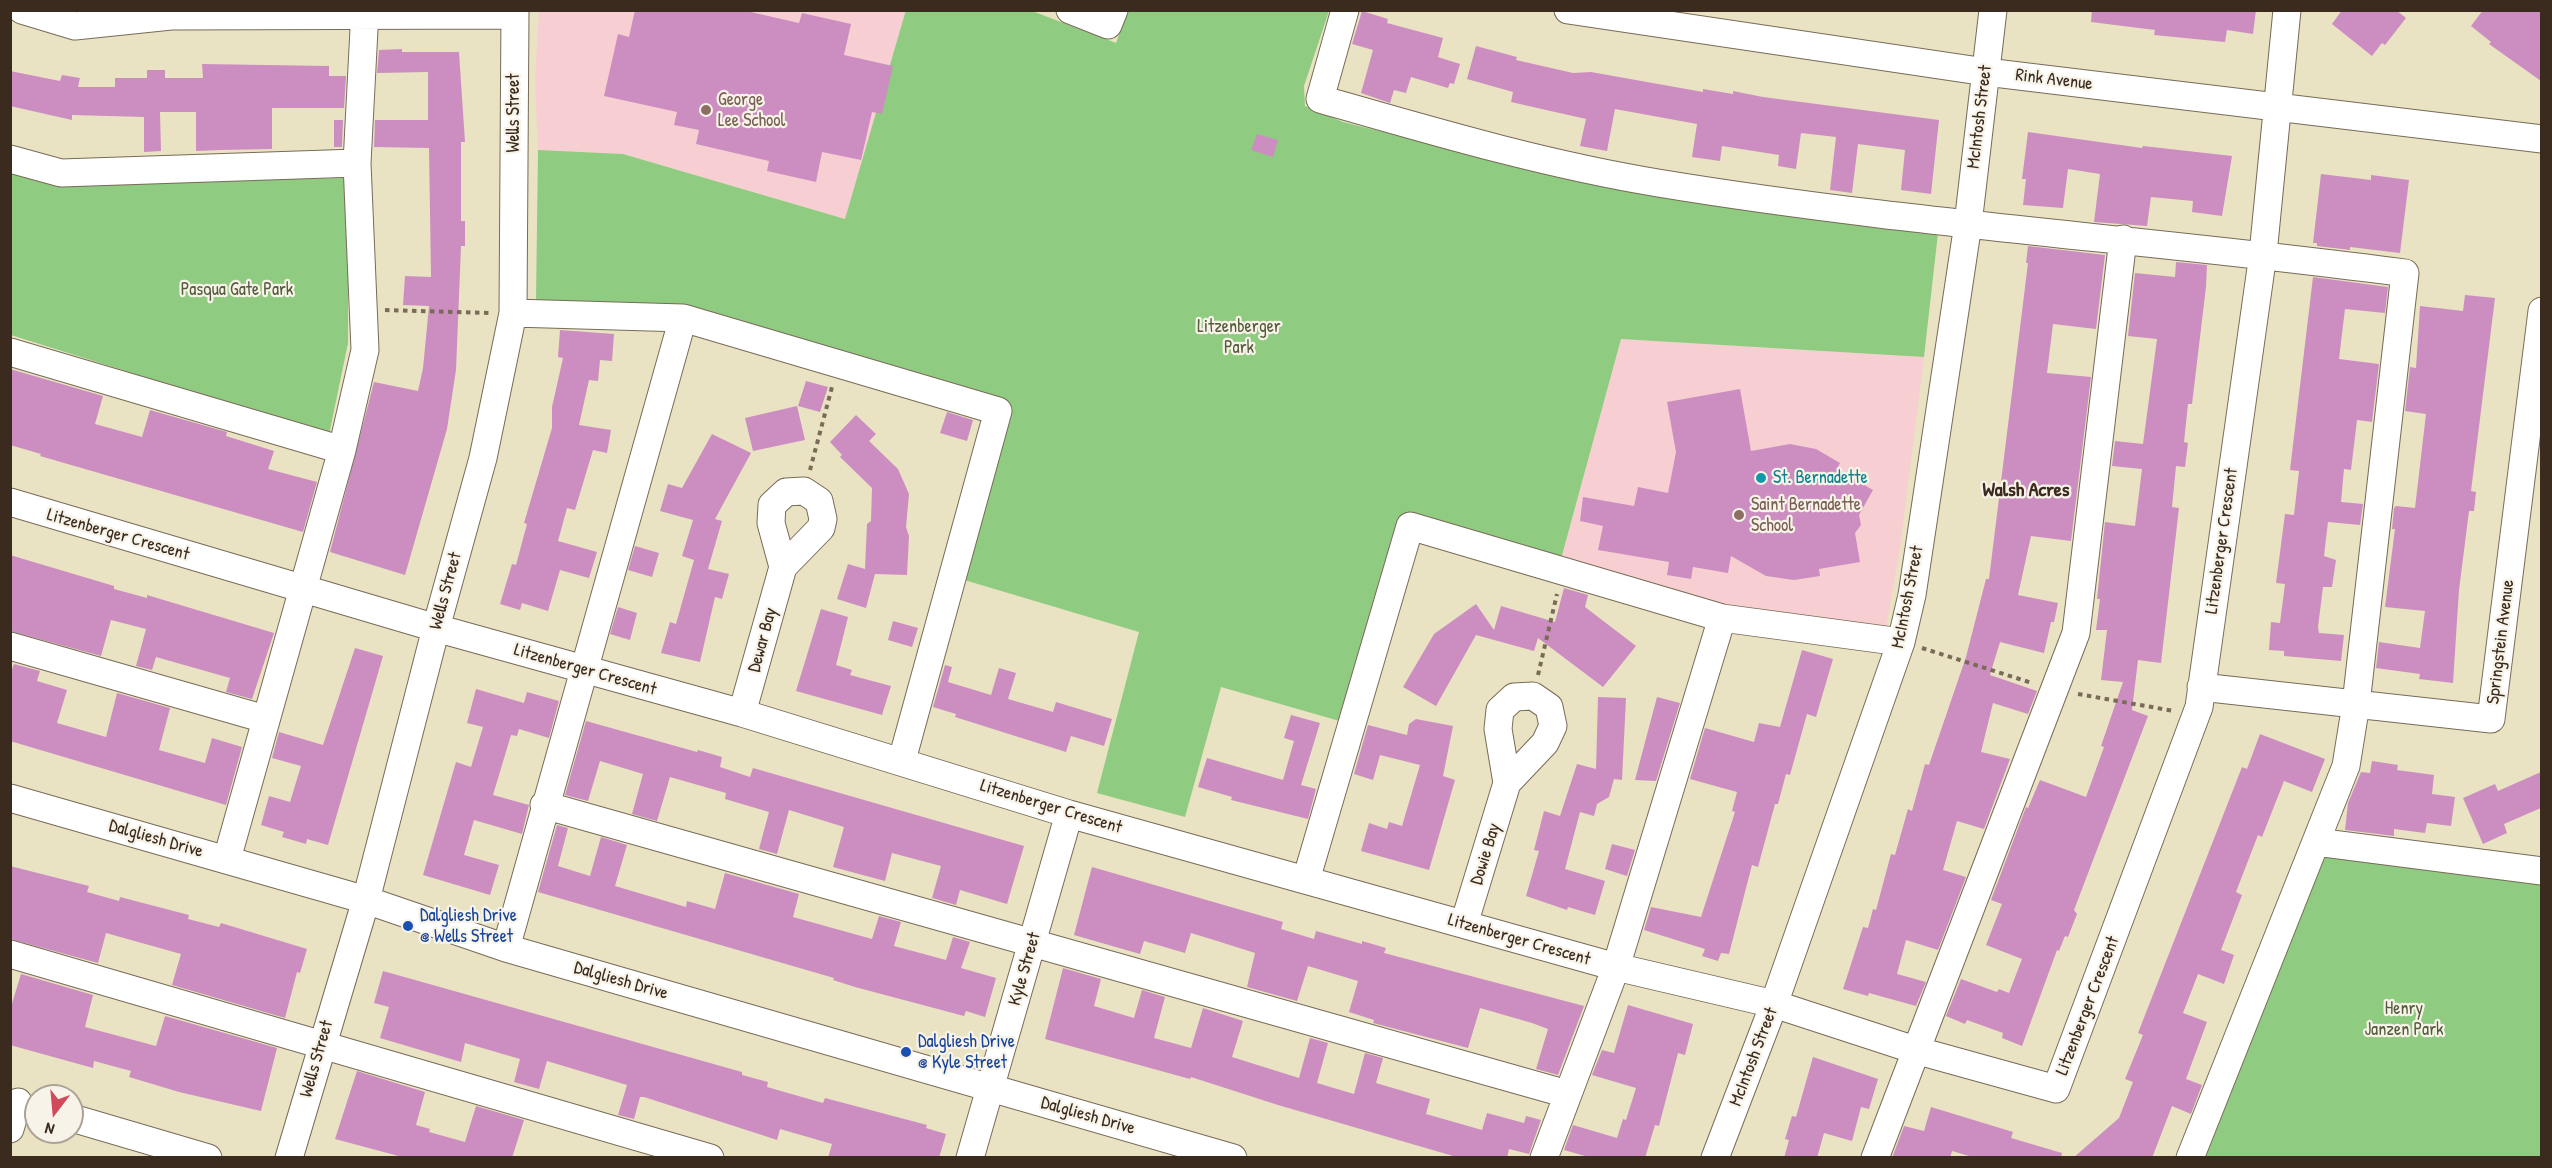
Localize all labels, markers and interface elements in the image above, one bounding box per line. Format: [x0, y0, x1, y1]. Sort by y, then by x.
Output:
street label: McIntosh Street [1963, 64, 1997, 170]
street label: Rink Avenue [2014, 65, 2094, 95]
street label: Wells Street [503, 74, 525, 152]
place label: George Lee School [718, 89, 785, 132]
marker: George Lee School [699, 103, 713, 117]
park label: Pasqua Gate Park [181, 279, 293, 301]
park label: Litzenberger Park [1197, 316, 1281, 358]
place label: St. Bernadette [1773, 467, 1868, 489]
street label: Litzenberger Crescent [2201, 467, 2243, 615]
marker: St. Bernadette [1754, 471, 1768, 485]
district label: Walsh Acres [1982, 479, 2070, 503]
place label: Saint Bernadette School [1751, 494, 1861, 536]
street label: Litzenberger Crescent [44, 504, 192, 566]
marker: Saint Bernadette School [1732, 508, 1746, 522]
street label: McIntosh Street [1887, 544, 1929, 650]
street label: Wells Street [425, 550, 467, 632]
street label: Springstein Avenue [2483, 578, 2519, 706]
street label: Dewar Bay [744, 605, 782, 675]
street label: Litzenberger Crescent [511, 639, 659, 701]
street label: Litzenberger Crescent [978, 775, 1124, 839]
street label: Dalgliesh Drive [106, 815, 206, 863]
street label: Dowie Bay [1466, 821, 1506, 887]
place label: Dalgliesh Drive @ Wells Street [420, 905, 517, 948]
street label: Litzenberger Crescent [1445, 909, 1593, 971]
marker: Dalgliesh Drive @ Wells Street [401, 919, 415, 933]
street label: Kyle Street [1004, 930, 1046, 1008]
street label: Litzenberger Crescent [2052, 933, 2124, 1079]
street label: Dalgliesh Drive [571, 957, 671, 1005]
park label: Henry Janzen Park [2364, 998, 2444, 1040]
street label: McIntosh Street [1725, 1005, 1783, 1109]
street label: Wells Street [296, 1018, 338, 1100]
place label: Dalgliesh Drive @ Kyle Street [918, 1031, 1015, 1074]
marker: Dalgliesh Drive @ Kyle Street [899, 1045, 913, 1059]
north arrow [24, 1084, 84, 1144]
street label: Dalgliesh Drive [1038, 1092, 1138, 1140]
text: N [42, 1118, 57, 1141]

